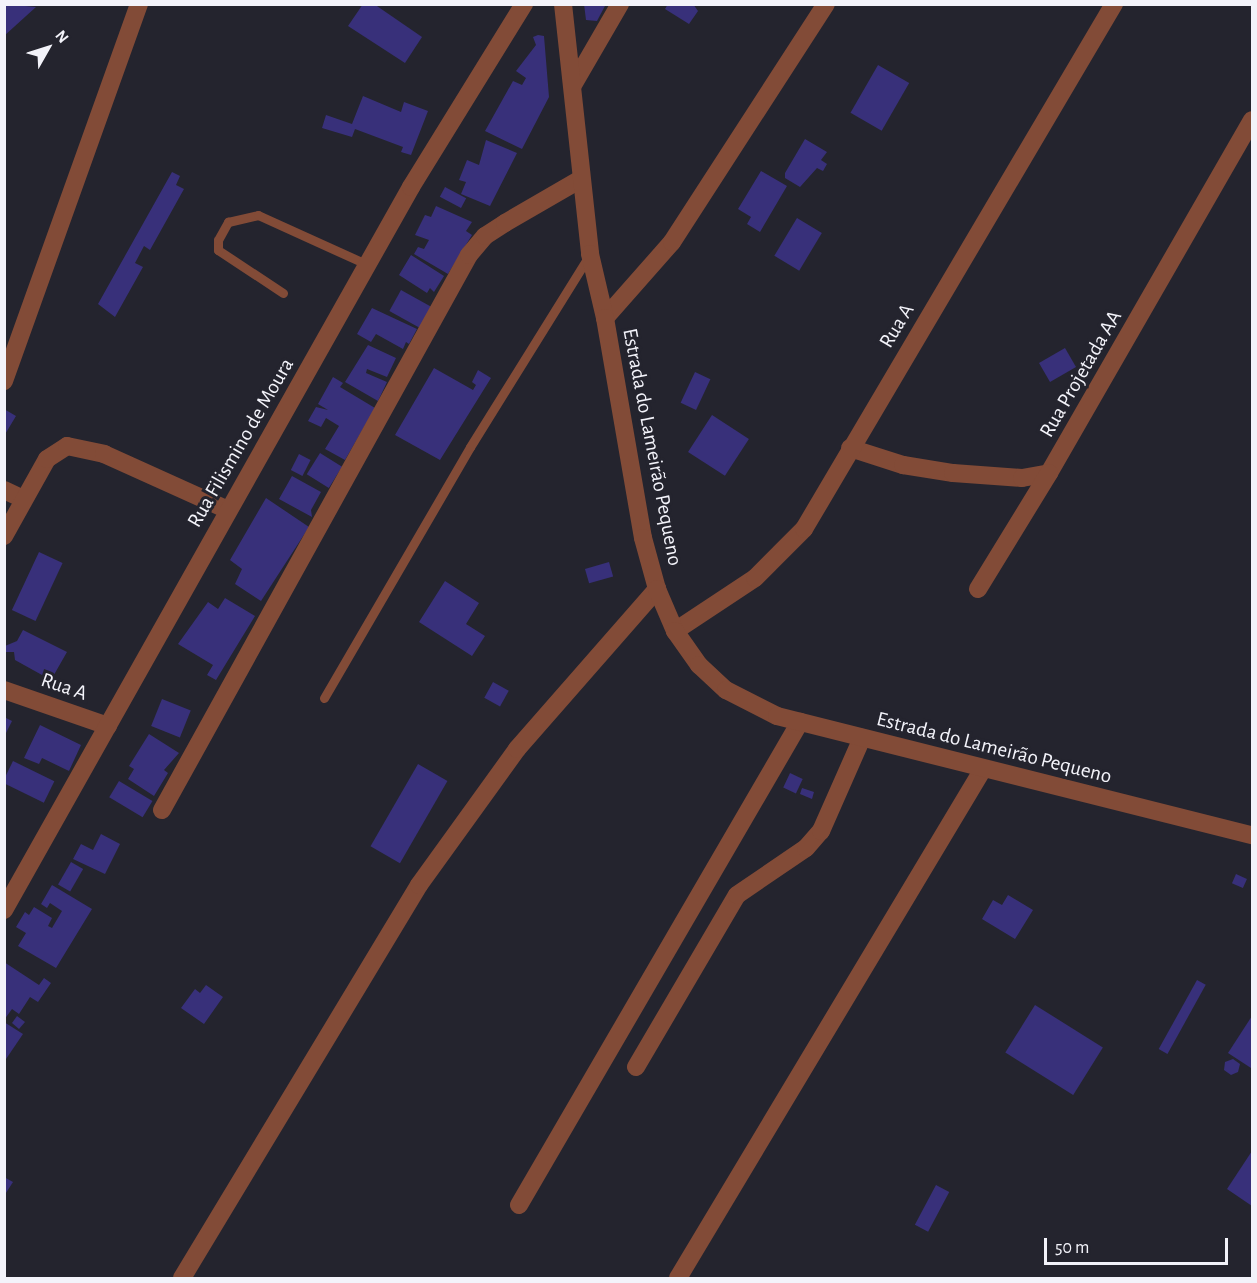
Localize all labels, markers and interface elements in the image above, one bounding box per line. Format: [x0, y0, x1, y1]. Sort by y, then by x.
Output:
north arrow [18, 18, 78, 78]
text: N [52, 27, 72, 46]
street label: Rua A [874, 299, 920, 353]
street label: Rua Projetada AA [1034, 306, 1128, 442]
street label: Estrada do Lameirão Pequeno [617, 326, 687, 568]
street label: Rua Filismino de Moura [182, 354, 300, 532]
street label: Rua A [38, 667, 90, 707]
street label: Estrada do Lameirão Pequeno [874, 707, 1114, 789]
scale bar [1047, 1226, 1232, 1264]
text: 50 m [1055, 1239, 1089, 1257]

